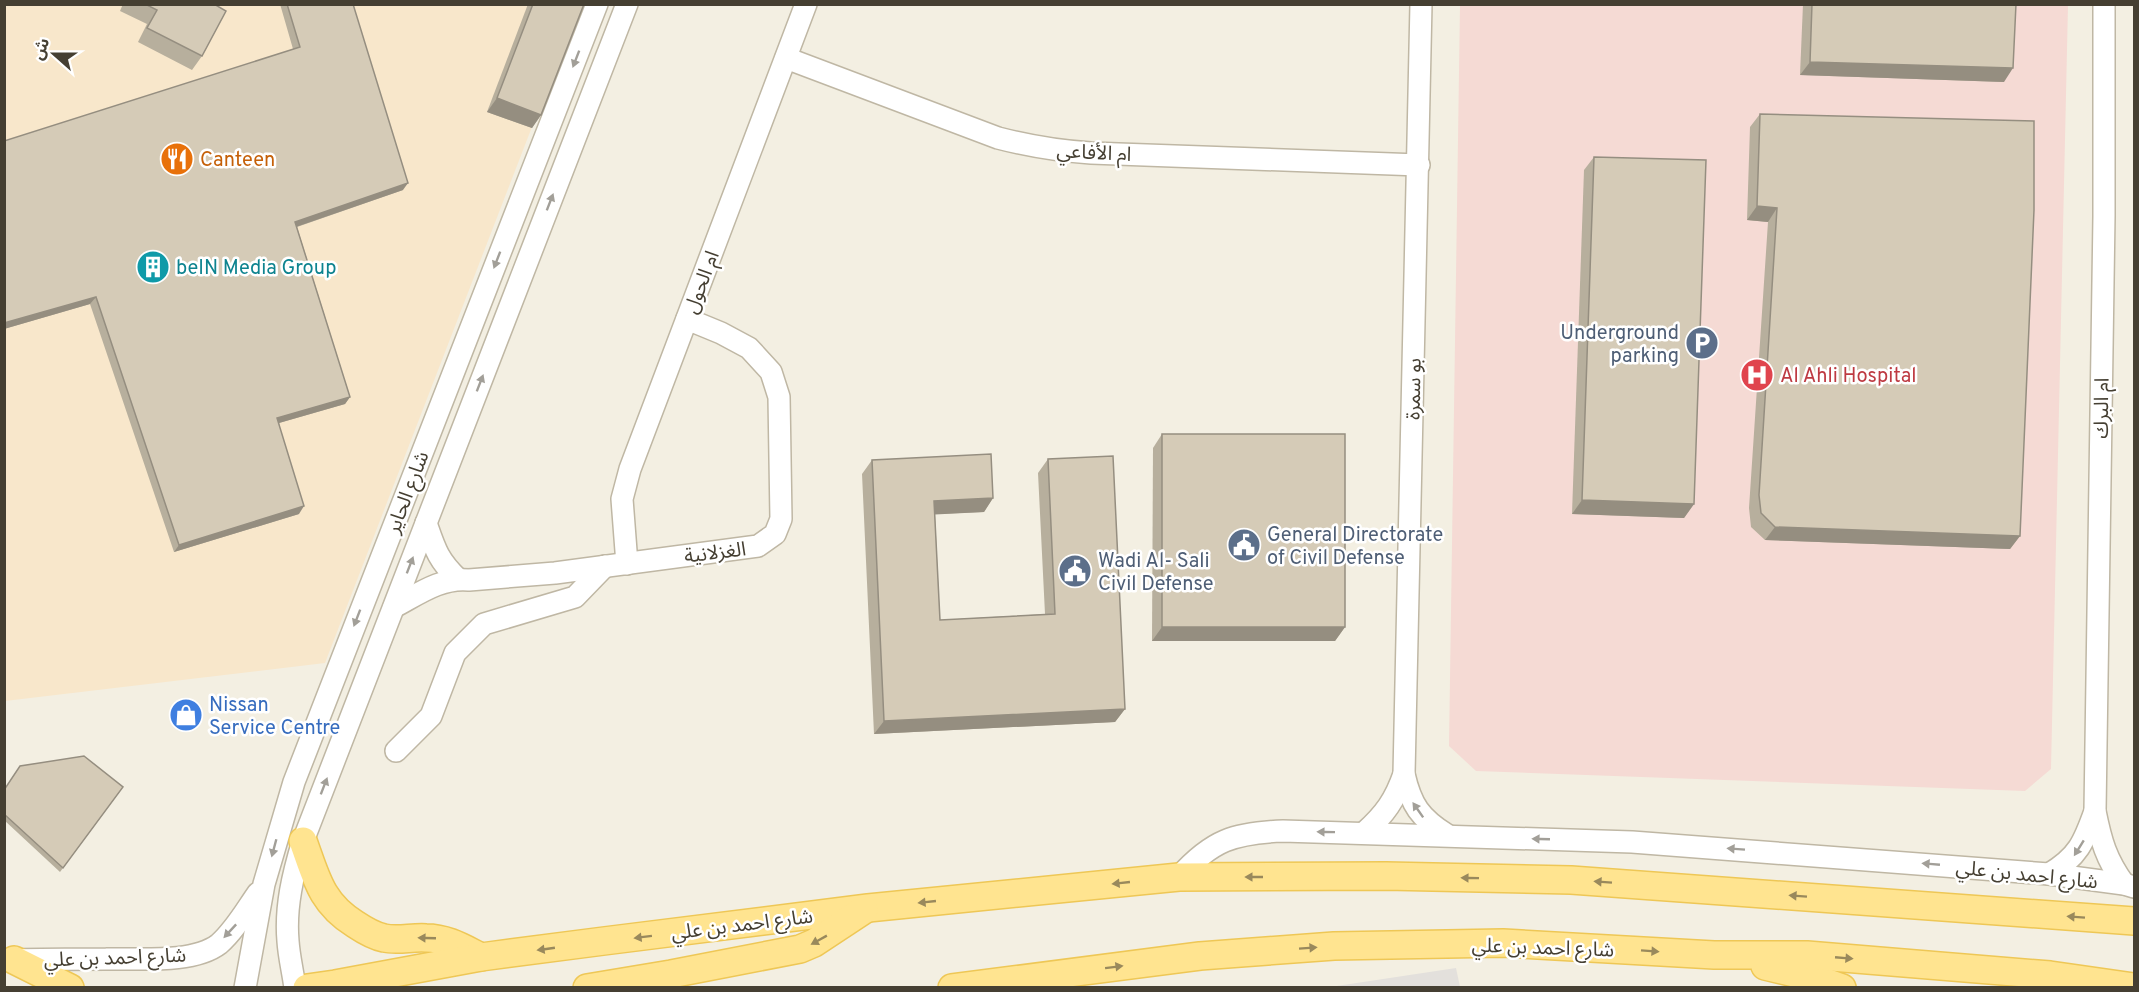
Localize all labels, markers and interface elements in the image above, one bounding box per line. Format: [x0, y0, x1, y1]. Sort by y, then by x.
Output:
north arrow [24, 24, 84, 84]
text: ش [29, 35, 55, 63]
one-way arrow [571, 50, 580, 68]
street label: ام الأفاعي [1056, 139, 1132, 170]
restaurant icon: Canteen [159, 141, 195, 177]
place label: Canteen [200, 148, 275, 174]
one-way arrow [546, 192, 556, 210]
street label: ام الحول [679, 248, 727, 318]
building icon: beIN Media Group [135, 249, 171, 285]
one-way arrow [492, 251, 501, 269]
place label: beIN Media Group [176, 256, 336, 282]
place label: Underground parking [1560, 321, 1679, 370]
parking icon: Underground parking [1684, 325, 1720, 361]
hospital icon: Al Ahli Hospital [1739, 357, 1775, 393]
street label: بو سمرة [1401, 358, 1429, 420]
place label: Al Ahli Hospital [1780, 364, 1916, 390]
one-way arrow [475, 374, 485, 392]
street label: ام البرك [2089, 377, 2117, 439]
street label: شارع الحاير [381, 448, 436, 539]
place label: General Directorate of Civil Defense [1267, 523, 1443, 572]
public building icon: General Directorate of Civil Defense [1226, 527, 1262, 563]
street label: الغزلانية [683, 537, 748, 571]
place label: Wadi Al- Sali Civil Defense [1098, 549, 1213, 598]
public building icon: Wadi Al- Sali Civil Defense [1057, 553, 1093, 589]
one-way arrow [405, 556, 415, 574]
one-way arrow [352, 609, 361, 627]
place label: Nissan Service Centre [209, 693, 340, 742]
shop icon: Nissan Service Centre [168, 697, 204, 733]
one-way arrow [319, 777, 329, 795]
one-way arrow [1412, 802, 1424, 818]
one-way arrow [1316, 827, 1335, 836]
one-way arrow [1532, 834, 1551, 843]
one-way arrow [268, 839, 278, 857]
one-way arrow [2073, 839, 2084, 856]
one-way arrow [1727, 845, 1746, 854]
street label: شارع احمد بن علي [1954, 856, 2099, 897]
one-way arrow [1921, 859, 1940, 869]
one-way arrow [1245, 872, 1264, 882]
one-way arrow [1461, 873, 1480, 882]
one-way arrow [1594, 877, 1613, 887]
one-way arrow [1111, 878, 1130, 888]
one-way arrow [1788, 892, 1807, 901]
one-way arrow [917, 897, 936, 907]
street label: شارع احمد بن علي [670, 904, 815, 948]
one-way arrow [2067, 912, 2086, 922]
one-way arrow [224, 924, 238, 938]
one-way arrow [633, 932, 652, 941]
one-way arrow [417, 933, 436, 943]
street label: شارع احمد بن علي [1471, 934, 1615, 965]
one-way arrow [810, 935, 827, 945]
one-way arrow [1299, 943, 1318, 953]
street label: شارع احمد بن علي [43, 944, 187, 975]
one-way arrow [536, 944, 555, 953]
one-way arrow [1640, 946, 1659, 956]
one-way arrow [1835, 953, 1854, 963]
one-way arrow [1105, 962, 1124, 971]

